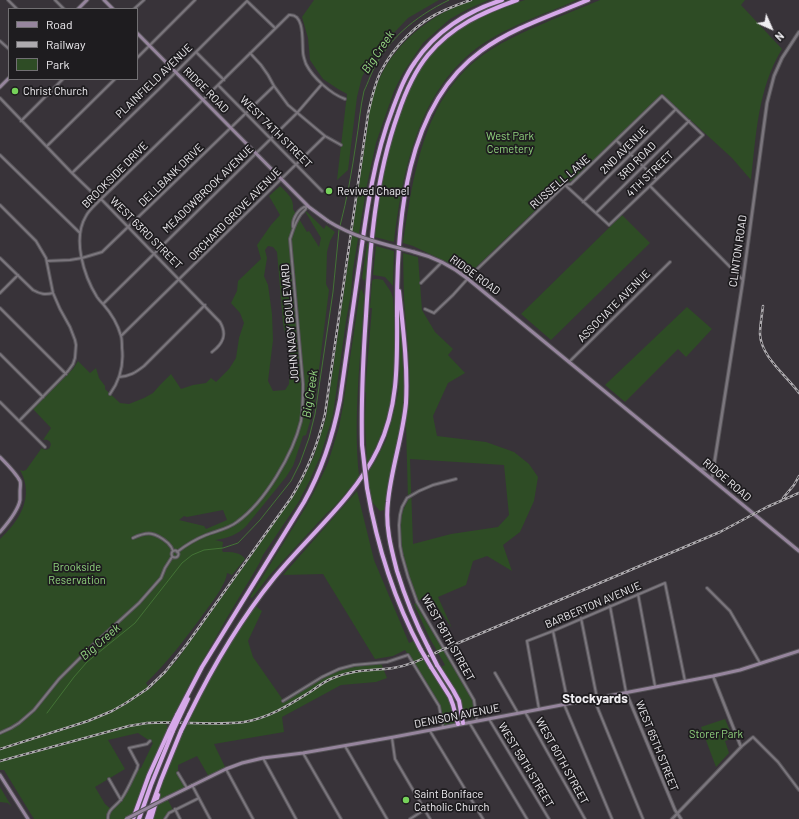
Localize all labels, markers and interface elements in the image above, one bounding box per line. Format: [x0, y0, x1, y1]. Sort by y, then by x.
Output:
legend [8, 8, 138, 80]
north arrow [751, 8, 791, 48]
text: Road [46, 17, 73, 31]
water label: Big Creek [359, 28, 397, 76]
text: N [773, 30, 787, 44]
text: Railway [46, 37, 85, 51]
street label: PLAINFIELD AVENUE [113, 41, 195, 121]
text: Park [46, 57, 70, 71]
street label: RIDGE ROAD [180, 64, 232, 116]
place label: Christ Church [23, 84, 88, 98]
marker: Christ Church [10, 86, 20, 96]
street label: WEST 74TH STREET [237, 93, 315, 171]
street label: 2ND AVENUE [597, 123, 651, 177]
park label: West Park Cemetery [486, 129, 534, 155]
street label: BROOKSIDE DRIVE [79, 139, 151, 211]
street label: 3RD ROAD [615, 139, 659, 183]
street label: DELLBANK DRIVE [136, 141, 206, 209]
street label: MEADOWBROOK AVENUE [160, 142, 256, 236]
street label: 4TH STREET [624, 148, 676, 200]
street label: RUSSELL LANE [527, 152, 593, 212]
street label: ORCHARD GROVE AVENUE [186, 165, 284, 263]
place label: Revived Chapel [337, 184, 409, 198]
marker: Revived Chapel [324, 186, 334, 196]
street label: WEST 63RD STREET [107, 194, 185, 272]
street label: CLINTON ROAD [726, 214, 750, 288]
street label: RIDGE ROAD [447, 252, 503, 298]
street label: JOHN NAGY BOULEVARD [278, 263, 302, 383]
street label: ASSOCIATE AVENUE [575, 267, 653, 345]
water label: Big Creek [299, 369, 321, 419]
street label: RIDGE ROAD [700, 456, 754, 504]
park label: Brookside Reservation [48, 560, 106, 586]
street label: BARBERTON AVENUE [543, 579, 643, 631]
street label: WEST 58TH STREET [419, 593, 477, 683]
water label: Big Creek [77, 621, 123, 663]
district label: Stockyards [562, 691, 628, 707]
street label: WEST 65TH STREET [633, 699, 681, 793]
street label: DENISON AVENUE [413, 701, 501, 731]
street label: WEST 60TH STREET [533, 715, 591, 807]
street label: WEST 59TH STREET [495, 720, 557, 810]
park label: Storer Park [689, 727, 743, 741]
place label: Saint Boniface Catholic Church [414, 787, 489, 813]
marker: Saint Boniface Catholic Church [401, 795, 411, 805]

